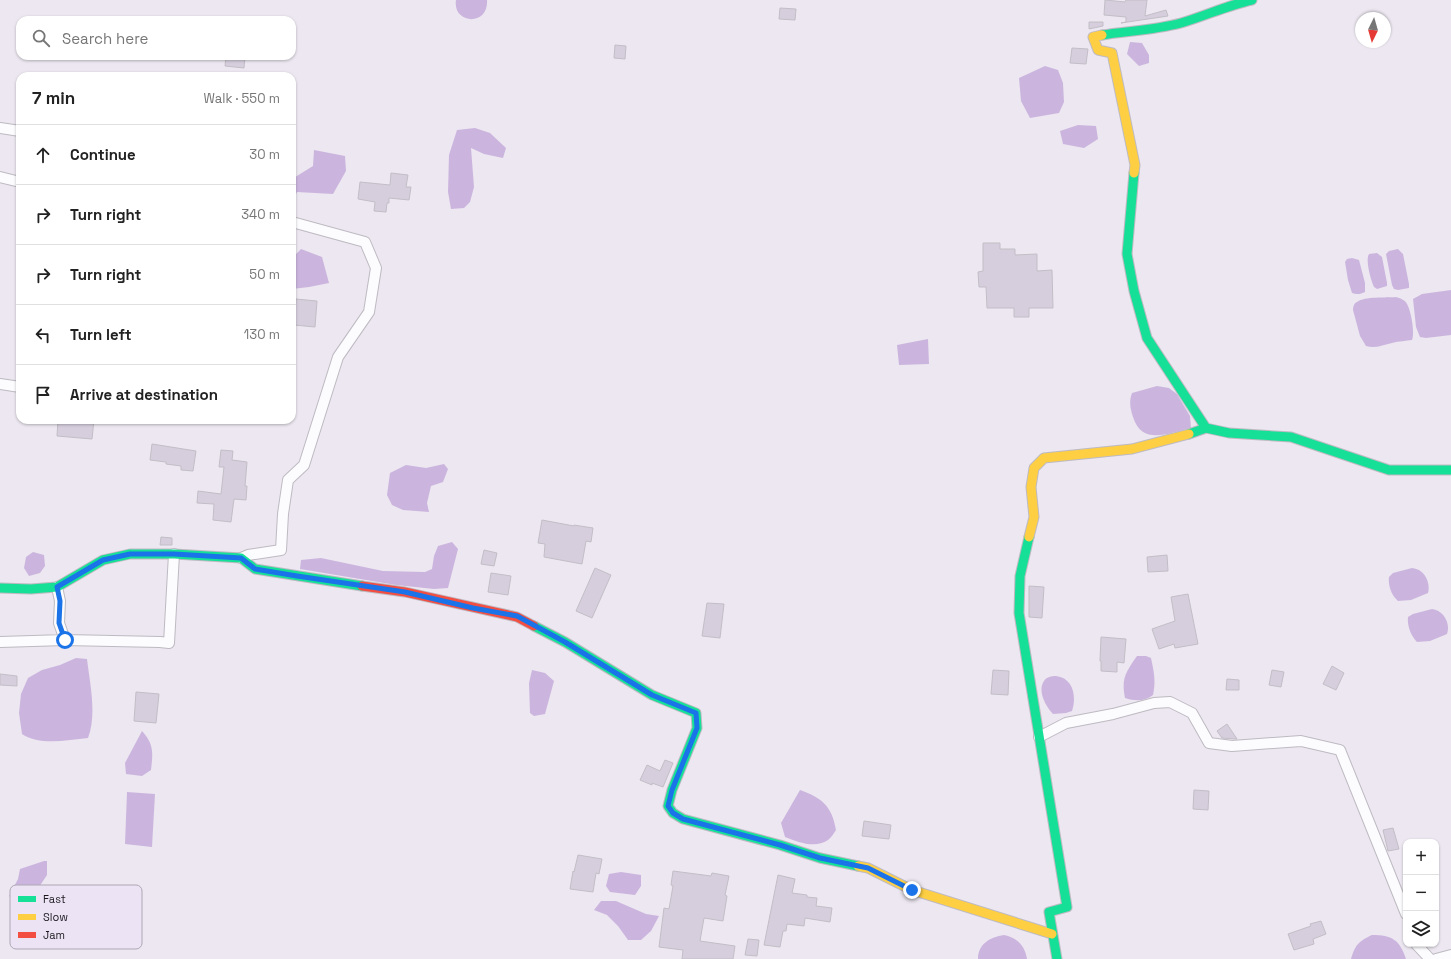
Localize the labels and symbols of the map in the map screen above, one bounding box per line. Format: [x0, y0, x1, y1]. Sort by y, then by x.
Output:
north arrow [1355, 12, 1391, 48]
route start [56, 631, 74, 649]
route end [903, 881, 921, 899]
legend [10, 885, 142, 949]
text: Fast [43, 892, 66, 906]
text: Slow [43, 910, 68, 924]
text: Jam [43, 928, 65, 942]

